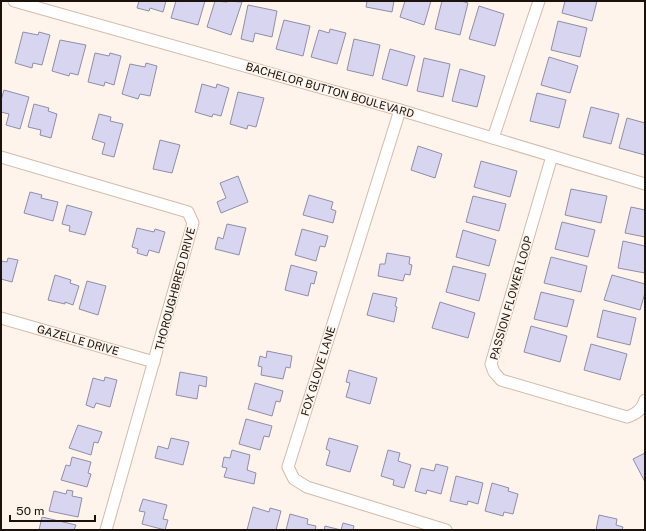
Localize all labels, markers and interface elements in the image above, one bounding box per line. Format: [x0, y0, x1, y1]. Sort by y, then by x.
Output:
street label: BACHELOR BUTTON BOULEVARD [244, 60, 416, 120]
street label: THOROUGHBRED DRIVE [153, 226, 197, 352]
street label: PASSION FLOWER LOOP [488, 235, 534, 361]
street label: GAZELLE DRIVE [36, 323, 120, 357]
street label: FOX GLOVE LANE [299, 325, 337, 417]
scale bar [10, 497, 95, 523]
text: 50 m [16, 504, 44, 518]

